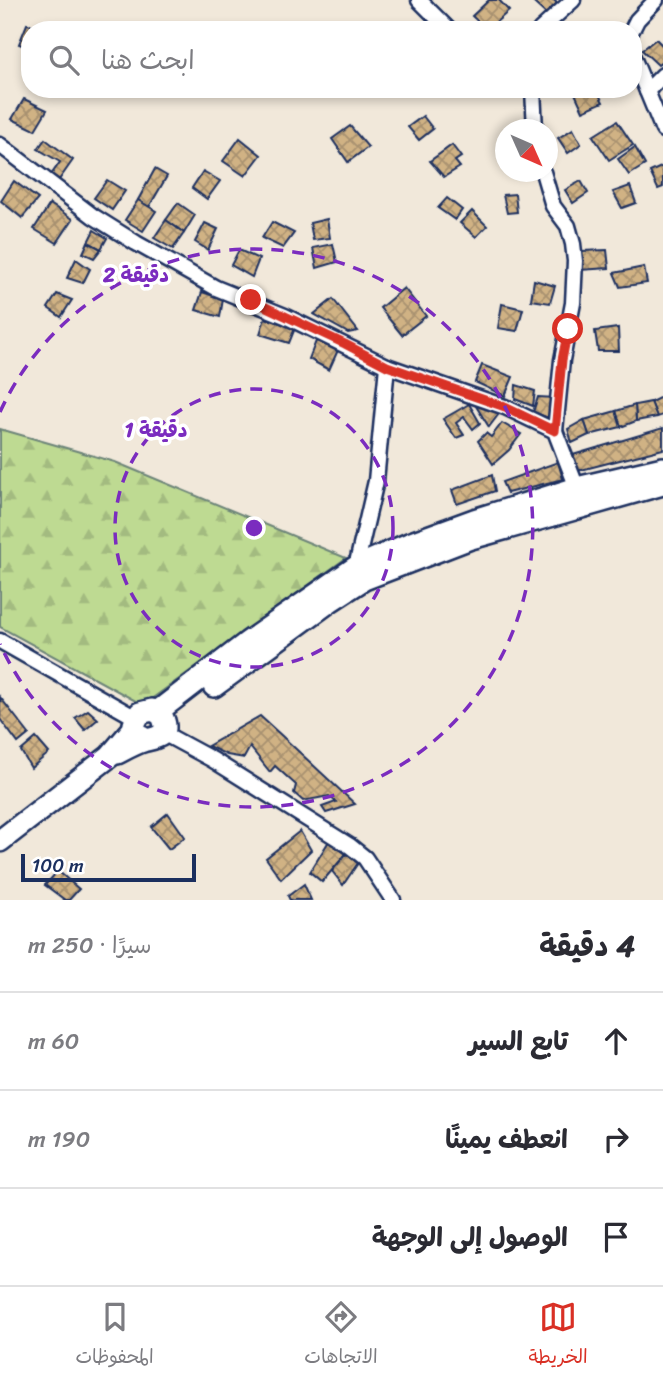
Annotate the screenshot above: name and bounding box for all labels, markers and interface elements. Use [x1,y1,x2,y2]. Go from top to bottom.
search box [21,21,642,98]
text: ابحث هنا [101,37,195,83]
icon: search [45,41,83,79]
north arrow [495,119,558,182]
text: 2 دقيقة [102,256,169,294]
route end [235,284,266,315]
route start [552,313,583,344]
text: 1 دقيقة [125,411,187,449]
centre of rings [242,516,266,540]
text: 100 m [32,849,84,882]
scale bar [21,851,196,883]
text: 4 دقيقة [539,919,635,973]
text: سيرًا · 250 m [28,925,152,966]
text: تابع السير [469,1018,568,1064]
text: 60 m [28,1021,79,1062]
icon: ahead [597,1022,635,1060]
text: انعطف يمينًا [445,1116,568,1162]
text: 190 m [28,1119,90,1160]
icon: right [597,1120,635,1158]
text: الوصول إلى الوجهة [372,1214,568,1260]
icon: arrive [597,1218,635,1256]
tab: المحفوظات [75,1298,154,1373]
tab: الاتجاهات [304,1298,378,1373]
tab: الخريطة [528,1298,588,1373]

